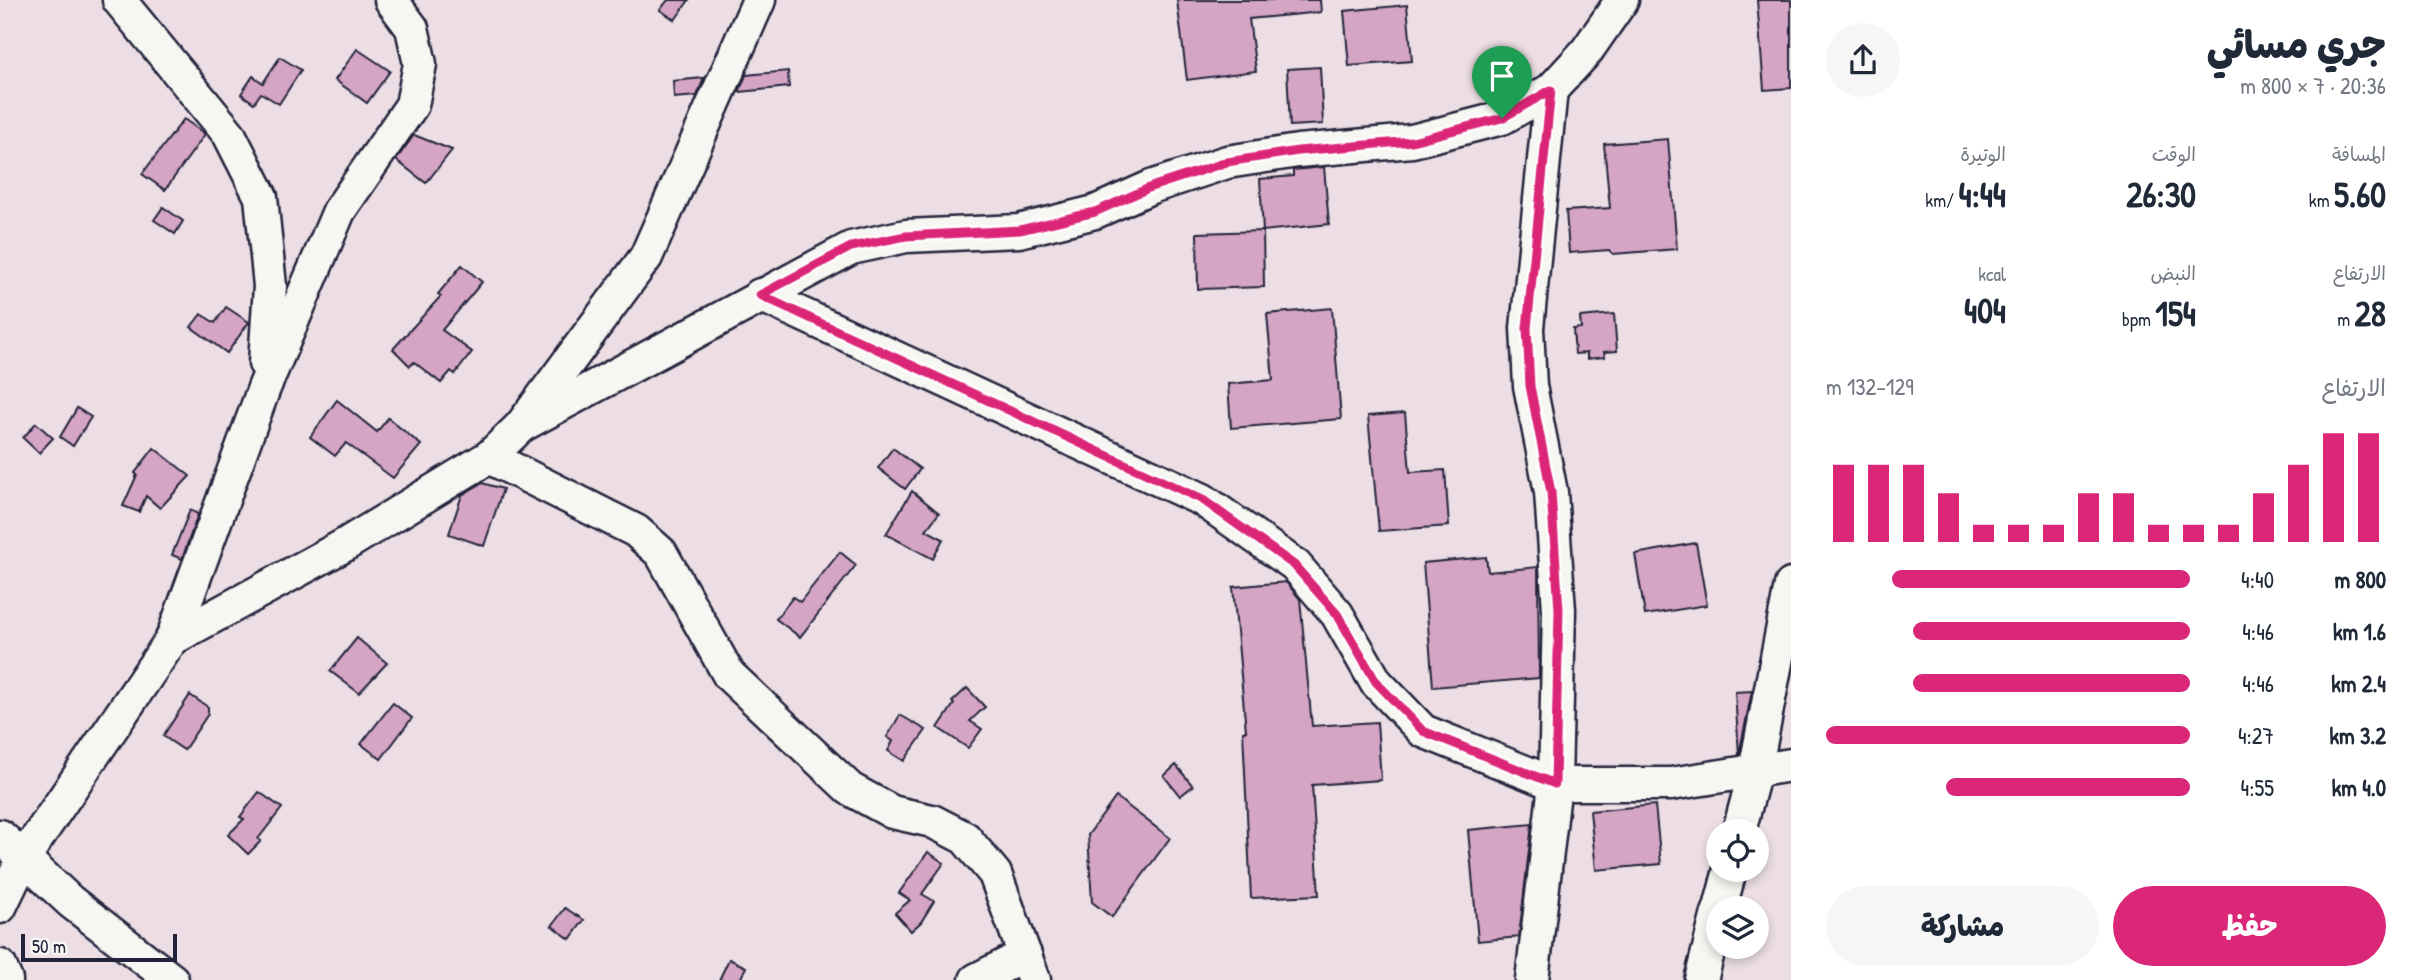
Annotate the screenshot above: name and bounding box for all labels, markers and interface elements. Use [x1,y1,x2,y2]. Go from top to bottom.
text: جري مسائي [2207,18,2386,70]
button: share [1826,23,1900,97]
pin [1472,46,1532,118]
icon: arrive [1483,57,1521,95]
text: 20:36 · 7 × 800 m [2240,70,2386,101]
text: الوتيرة [1960,141,2006,167]
text: الوقت [2152,141,2196,167]
text: المسافة [2332,141,2386,167]
text: 4:44 [1959,171,2006,218]
text: 26:30 [2126,171,2196,218]
text: 5.60 [2334,171,2386,218]
text: /km [1925,187,1959,213]
text: km [2309,187,2334,213]
text: النبض [2151,260,2196,286]
text: الارتفاع [2333,260,2386,286]
text: kcal [1978,261,2006,287]
text: 404 [1964,287,2006,334]
text: 154 [2155,290,2196,337]
text: 28 [2354,290,2386,337]
text: bpm [2122,306,2155,332]
text: m [2337,306,2354,332]
text: 129–132 m [1826,371,1914,402]
text: الارتفاع [2322,372,2386,403]
text: 4:40 [2241,564,2274,595]
text: 800 m [2334,564,2386,595]
text: 4:46 [2242,616,2274,647]
text: 1.6 km [2333,616,2386,647]
text: 4:46 [2242,668,2274,699]
text: 2.4 km [2331,668,2386,699]
text: 4:27 [2238,720,2274,751]
text: 3.2 km [2330,720,2386,751]
text: 4:55 [2241,772,2274,803]
text: 4.0 km [2332,772,2386,803]
map controls [1706,819,1769,959]
button: locate [1706,819,1769,882]
button: مشاركة [1826,886,2099,966]
button: حفظ [2113,886,2386,966]
button: layers [1706,896,1769,959]
scale bar [21,931,177,963]
text: 50 m [32,933,66,959]

